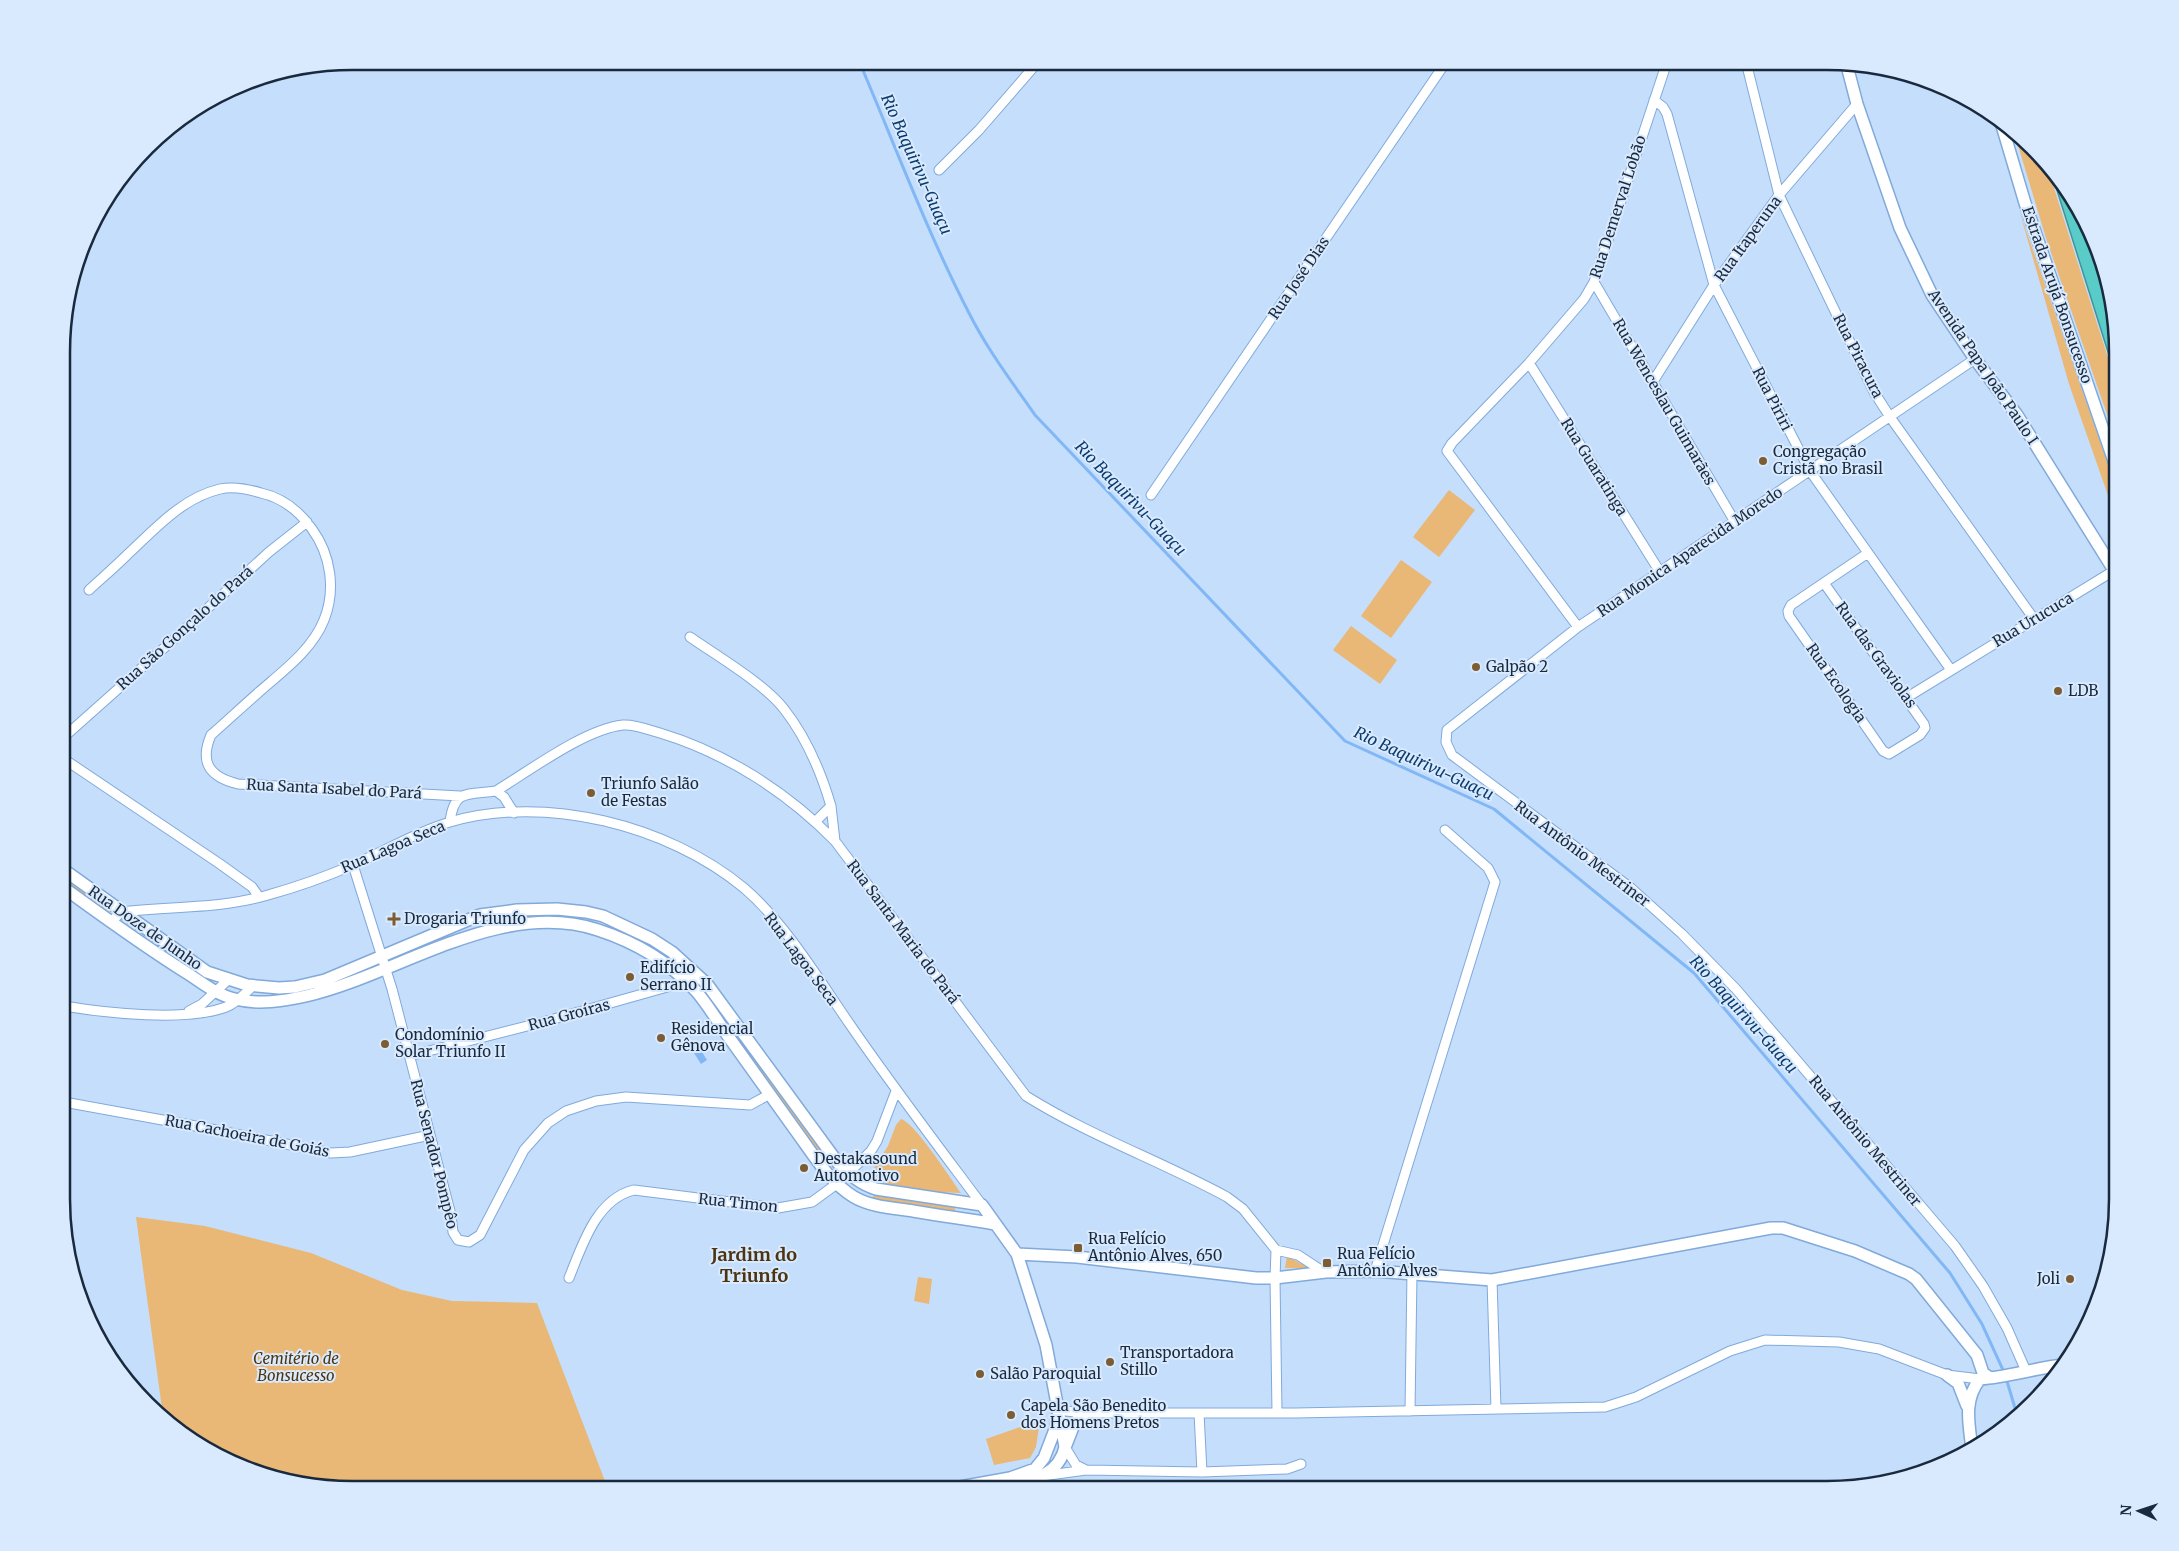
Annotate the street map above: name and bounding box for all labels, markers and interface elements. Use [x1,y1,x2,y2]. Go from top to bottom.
water label: Rio Baquirivu-Guaçu [877,91,957,237]
street label: Rua Demerval Lobão [1585,133,1650,281]
street label: Rua Itaperuna [1710,192,1785,285]
street label: Estrada Arujá Bonsucesso [2018,204,2097,386]
street label: Rua José Dias [1264,233,1333,323]
street label: Avenida Papa João Paulo I [1924,285,2043,448]
street label: Rua Piracura [1829,311,1888,401]
street label: Rua Wenceslau Guimarães [1609,315,1720,488]
street label: Rua Piriri [1748,364,1797,434]
street label: Rua Guaratinga [1557,414,1632,519]
water label: Rio Baquirivu-Guaçu [1071,436,1191,560]
place label: Congregação Cristã no Brasil [1773,442,1883,478]
marker: Congregação Cristã no Brasil [1757,455,1769,467]
street label: Rua Monica Aparecida Moredo [1593,482,1786,621]
street label: Rua São Gonçalo do Pará [113,561,257,694]
street label: Rua Urucuca [1989,588,2076,651]
street label: Rua das Graviolas [1832,598,1921,711]
street label: Rua Ecologia [1802,639,1871,726]
place label: Galpão 2 [1486,657,1548,676]
marker: Galpão 2 [1470,661,1482,673]
place label: LDB [2068,681,2098,700]
marker: LDB [2052,685,2064,697]
water label: Rio Baquirivu-Guaçu [1351,722,1497,804]
street label: Rua Santa Isabel do Pará [246,774,422,803]
place label: Triunfo Salão de Festas [601,774,699,810]
marker: Triunfo Salão de Festas [585,787,597,799]
street label: Rua Antônio Mestriner [1511,796,1654,911]
street label: Rua Lagoa Seca [338,816,448,877]
street label: Rua Santa Maria do Pará [843,856,964,1007]
street label: Rua Doze de Junho [85,881,206,974]
place label: Drogaria Triunfo [404,909,526,928]
street label: Rua Lagoa Seca [760,909,842,1009]
marker: Drogaria Triunfo [388,913,400,925]
water label: Rio Baquirivu-Guaçu [1686,951,1802,1077]
place label: Edifício Serrano II [640,958,712,994]
marker: Edifício Serrano II [624,971,636,983]
street label: Rua Groíras [526,994,612,1035]
place label: Residencial Gênova [671,1019,754,1055]
place label: Condomínio Solar Triunfo II [395,1025,506,1061]
marker: Residencial Gênova [655,1032,667,1044]
marker: Condomínio Solar Triunfo II [379,1038,391,1050]
street label: Rua Antônio Mestriner [1805,1071,1926,1210]
street label: Rua Senador Pompêo [407,1077,462,1231]
street label: Rua Cachoeira de Goiás [163,1110,331,1161]
place label: Destakasound Automotivo [813,1149,917,1185]
marker: Destakasound Automotivo [798,1162,810,1174]
street label: Rua Timon [697,1189,779,1216]
place label: Rua Felício Antônio Alves, 650 [1087,1229,1223,1265]
marker: Rua Felício Antônio Alves, 650 [1072,1242,1084,1254]
district label: Jardim do Triunfo [710,1243,797,1287]
place label: Rua Felício Antônio Alves [1336,1244,1438,1280]
marker: Rua Felício Antônio Alves [1321,1257,1333,1269]
place label: Joli [2036,1269,2060,1288]
marker: Joli [2064,1273,2076,1285]
place label: Transportadora Stillo [1120,1343,1234,1379]
park label: Cemitério de Bonsucesso [253,1349,339,1385]
marker: Transportadora Stillo [1104,1356,1116,1368]
place label: Salão Paroquial [990,1364,1102,1383]
marker: Salão Paroquial [974,1368,986,1380]
place label: Capela São Benedito dos Homens Pretos [1021,1396,1167,1432]
marker: Capela São Benedito dos Homens Pretos [1005,1409,1017,1421]
north arrow [2114,1486,2164,1536]
text: N [2117,1504,2135,1516]

